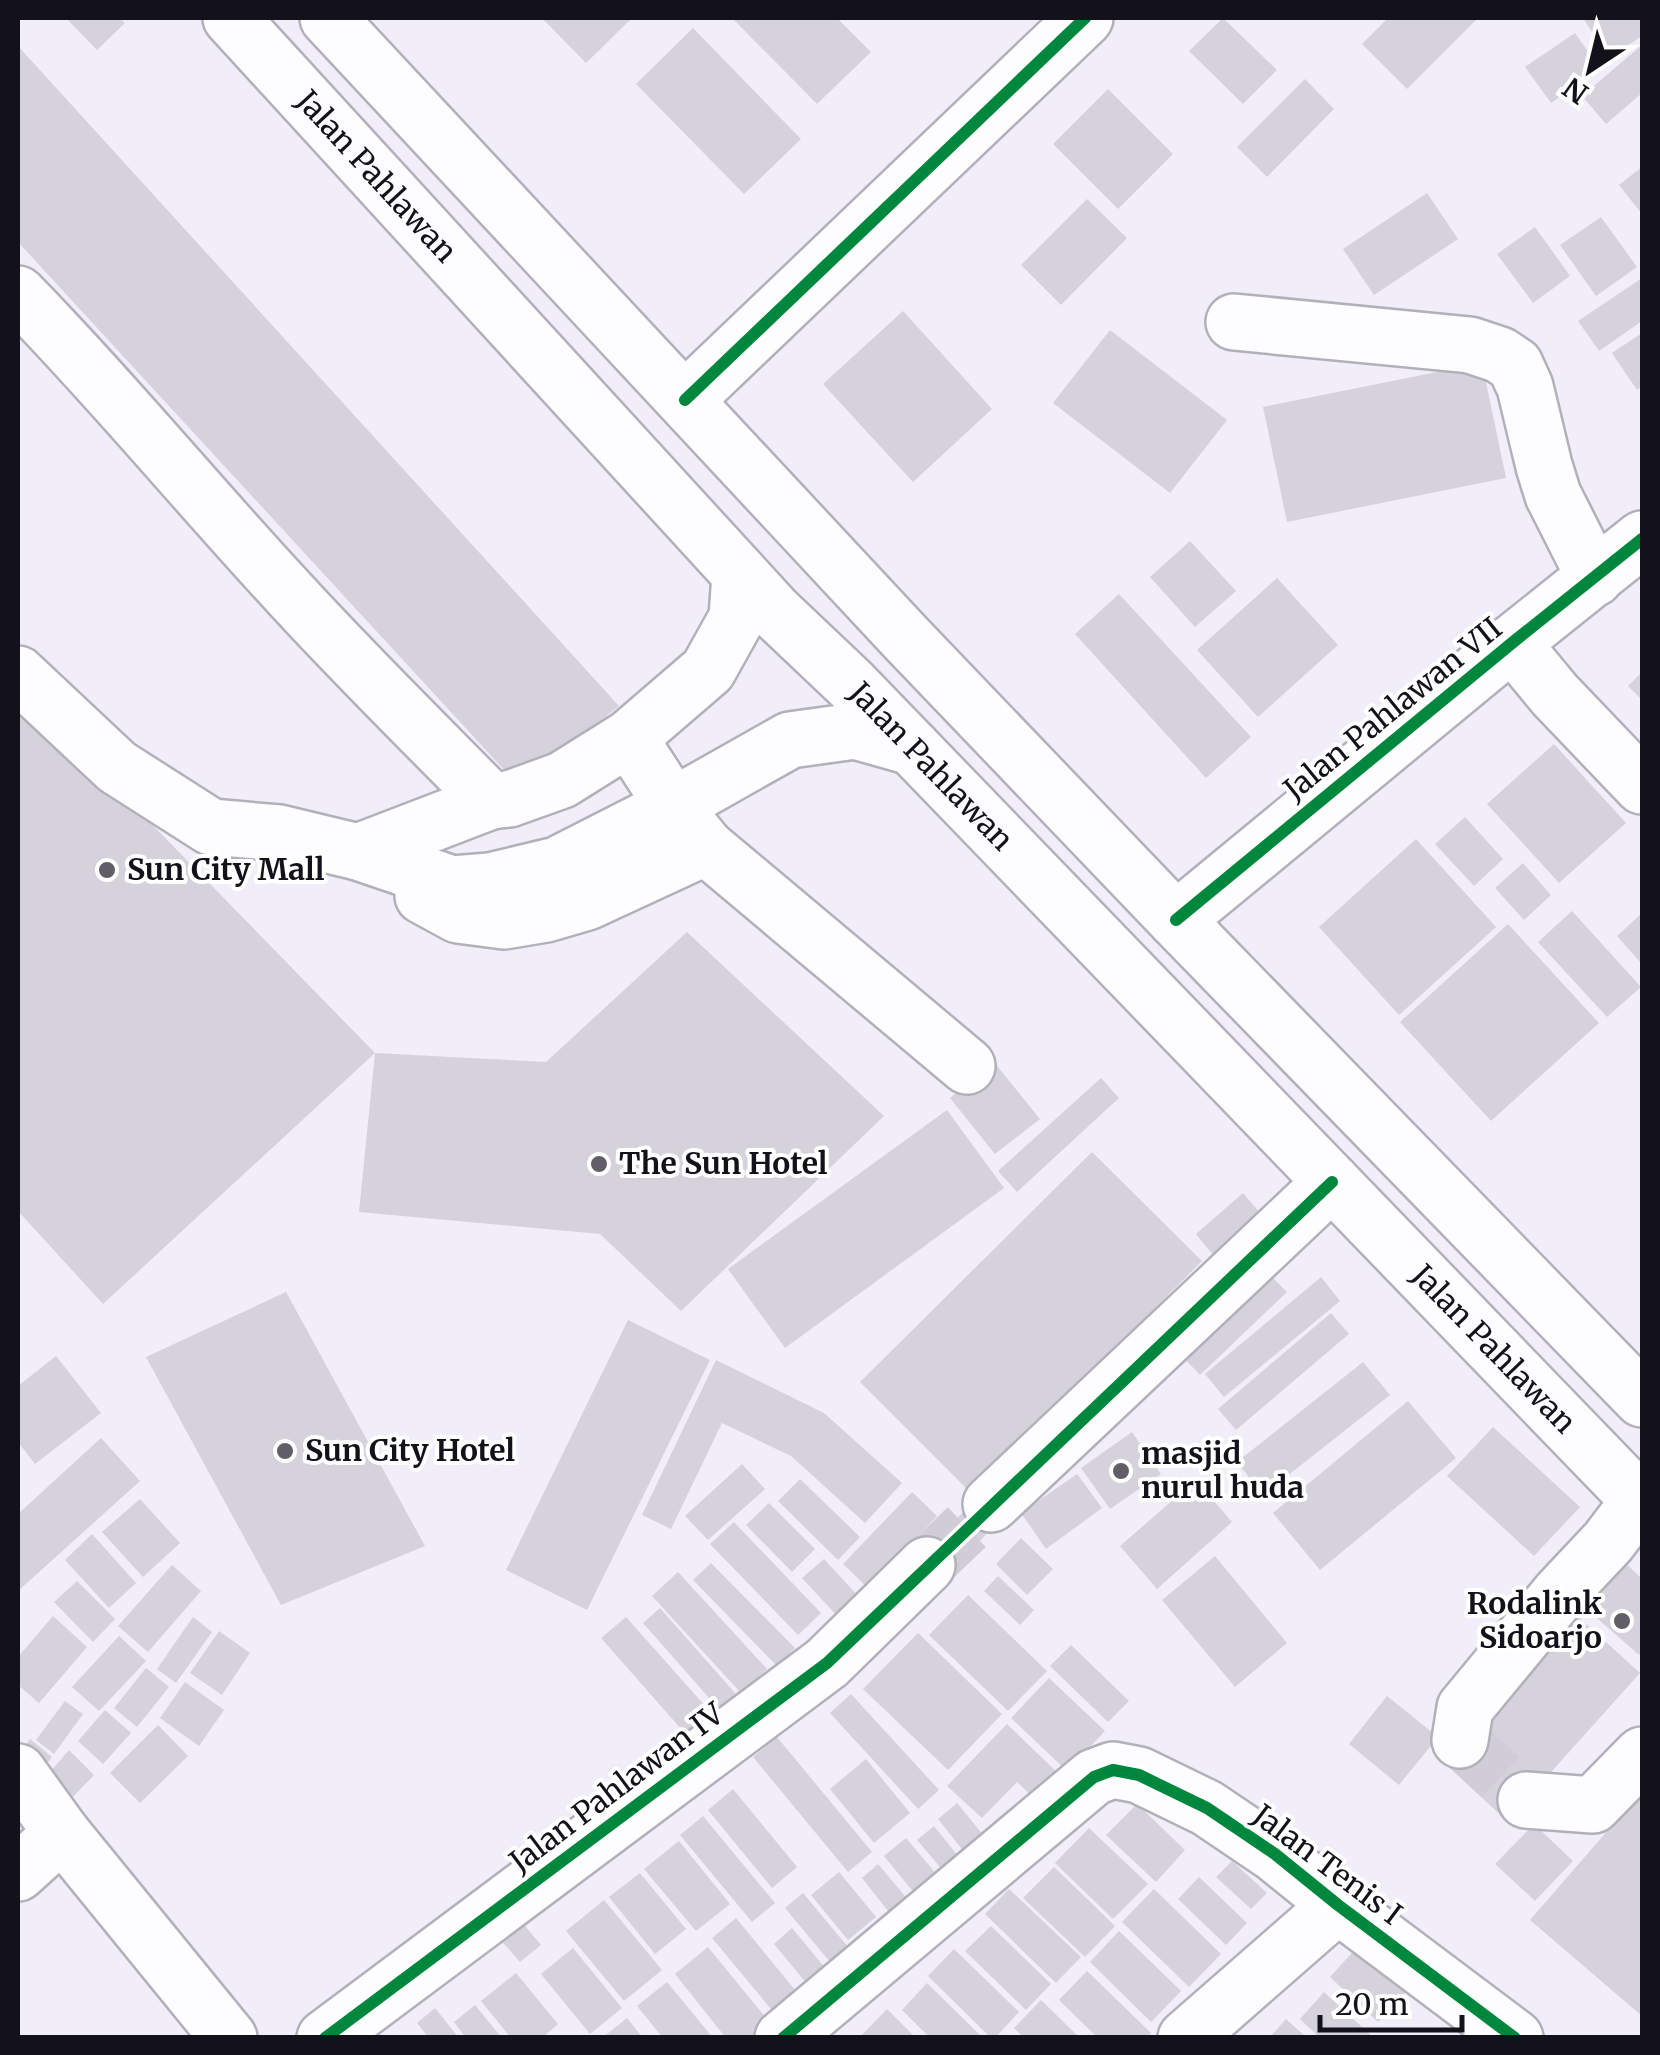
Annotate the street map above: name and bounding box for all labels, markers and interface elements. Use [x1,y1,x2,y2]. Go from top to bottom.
north arrow [1540,20,1640,120]
text: N [1556,69,1595,112]
street label: Jalan Pahlawan [288,81,465,270]
street label: Jalan Pahlawan VII [1275,609,1509,809]
street label: Jalan Pahlawan [841,673,1022,858]
place label: Sun City Mall [127,850,325,888]
marker: Sun City Mall [96,859,118,881]
place label: The Sun Hotel [619,1144,828,1182]
marker: The Sun Hotel [588,1153,610,1175]
street label: Jalan Pahlawan [1403,1255,1584,1441]
place label: Sun City Hotel [305,1431,515,1469]
place label: masjid nurul huda [1141,1434,1304,1506]
marker: Sun City Hotel [274,1440,296,1462]
marker: masjid nurul huda [1110,1460,1132,1482]
place label: Rodalink Sidoarjo [1467,1584,1603,1656]
marker: Rodalink Sidoarjo [1611,1610,1633,1632]
street label: Jalan Pahlawan IV [501,1694,732,1881]
street label: Jalan Tenis I [1245,1795,1410,1933]
scale bar [1320,1970,1462,2032]
text: 20 m [1335,1985,1409,2023]

